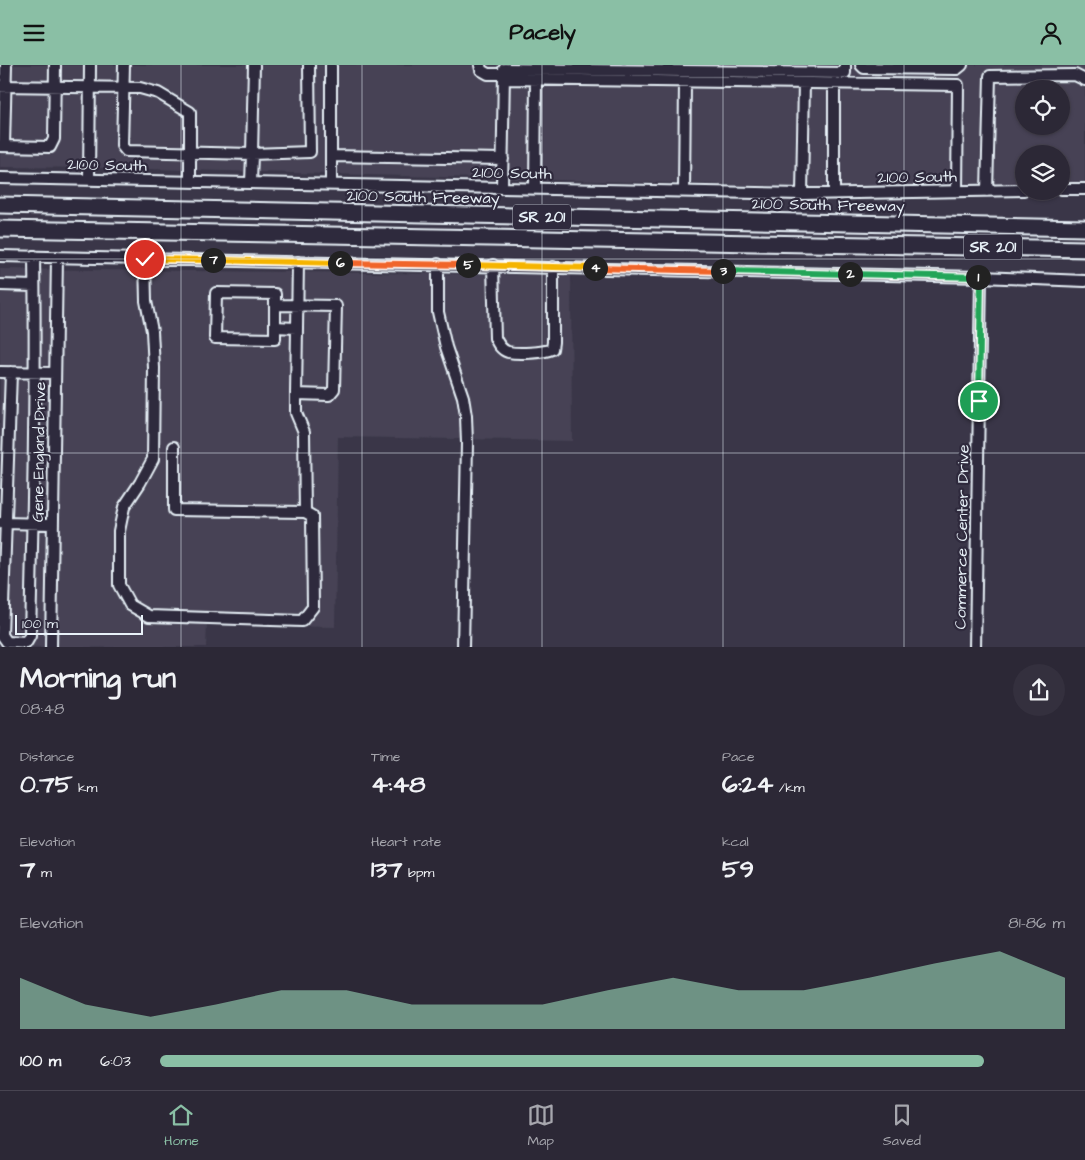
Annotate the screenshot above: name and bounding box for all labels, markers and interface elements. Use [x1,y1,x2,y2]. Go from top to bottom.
text: Pacely [509,17,576,48]
icon: menu [20,19,48,47]
icon: person [1037,19,1065,47]
map controls [1015,80,1070,200]
button: locate [1015,80,1070,135]
button: layers [1015,145,1070,200]
street label: 2100 South [67,153,147,177]
street label: 2100 South [472,161,552,185]
street label: 2100 South [877,165,957,189]
street label: 2100 South Freeway [346,185,500,210]
street label: 2100 South Freeway [751,193,905,218]
road number: SR 201 [513,205,571,229]
road number: SR 201 [964,235,1022,259]
pin [124,238,166,280]
icon: check [131,245,159,273]
pin: 7 [200,247,226,273]
text: 7 [209,250,218,270]
pin: 6 [328,251,352,275]
text: 6 [336,253,345,273]
pin: 5 [456,253,480,277]
text: 5 [464,255,473,275]
pin: 4 [582,255,608,281]
text: 4 [591,258,600,278]
pin: 3 [710,259,736,283]
text: 3 [720,261,727,281]
pin: 2 [838,261,862,287]
text: 2 [846,264,855,284]
pin: 1 [966,265,990,289]
text: 1 [978,267,979,287]
pin [958,380,1000,422]
street label: Gene England Drive [27,381,52,522]
icon: arrive [965,387,993,415]
street label: Commerce Center Drive [949,444,975,630]
scale bar [15,613,142,636]
text: 100 m [22,614,58,634]
text: Morning run [20,659,176,698]
button: share [1013,664,1065,716]
text: 08:48 [20,698,64,720]
text: Distance [20,747,74,767]
text: Time [371,747,400,767]
text: Pace [722,747,754,767]
text: 0.75 [20,767,72,802]
text: 4:48 [371,767,425,802]
text: 6:24 [722,767,773,802]
text: km [72,778,97,798]
text: /km [773,778,805,798]
text: Elevation [20,832,75,852]
text: Heart rate [371,832,441,852]
text: kcal [722,832,749,852]
text: 7 [20,852,35,887]
text: 137 [371,852,402,887]
text: 59 [722,852,754,887]
text: m [35,863,52,883]
text: bpm [402,863,434,883]
text: Elevation [20,912,83,934]
text: 81–86 m [1008,912,1065,934]
text: 100 m [20,1050,61,1072]
text: 6:03 [100,1050,131,1072]
tab: Home [164,1101,199,1151]
tab: Map [527,1101,555,1151]
tab: Saved [883,1101,921,1151]

